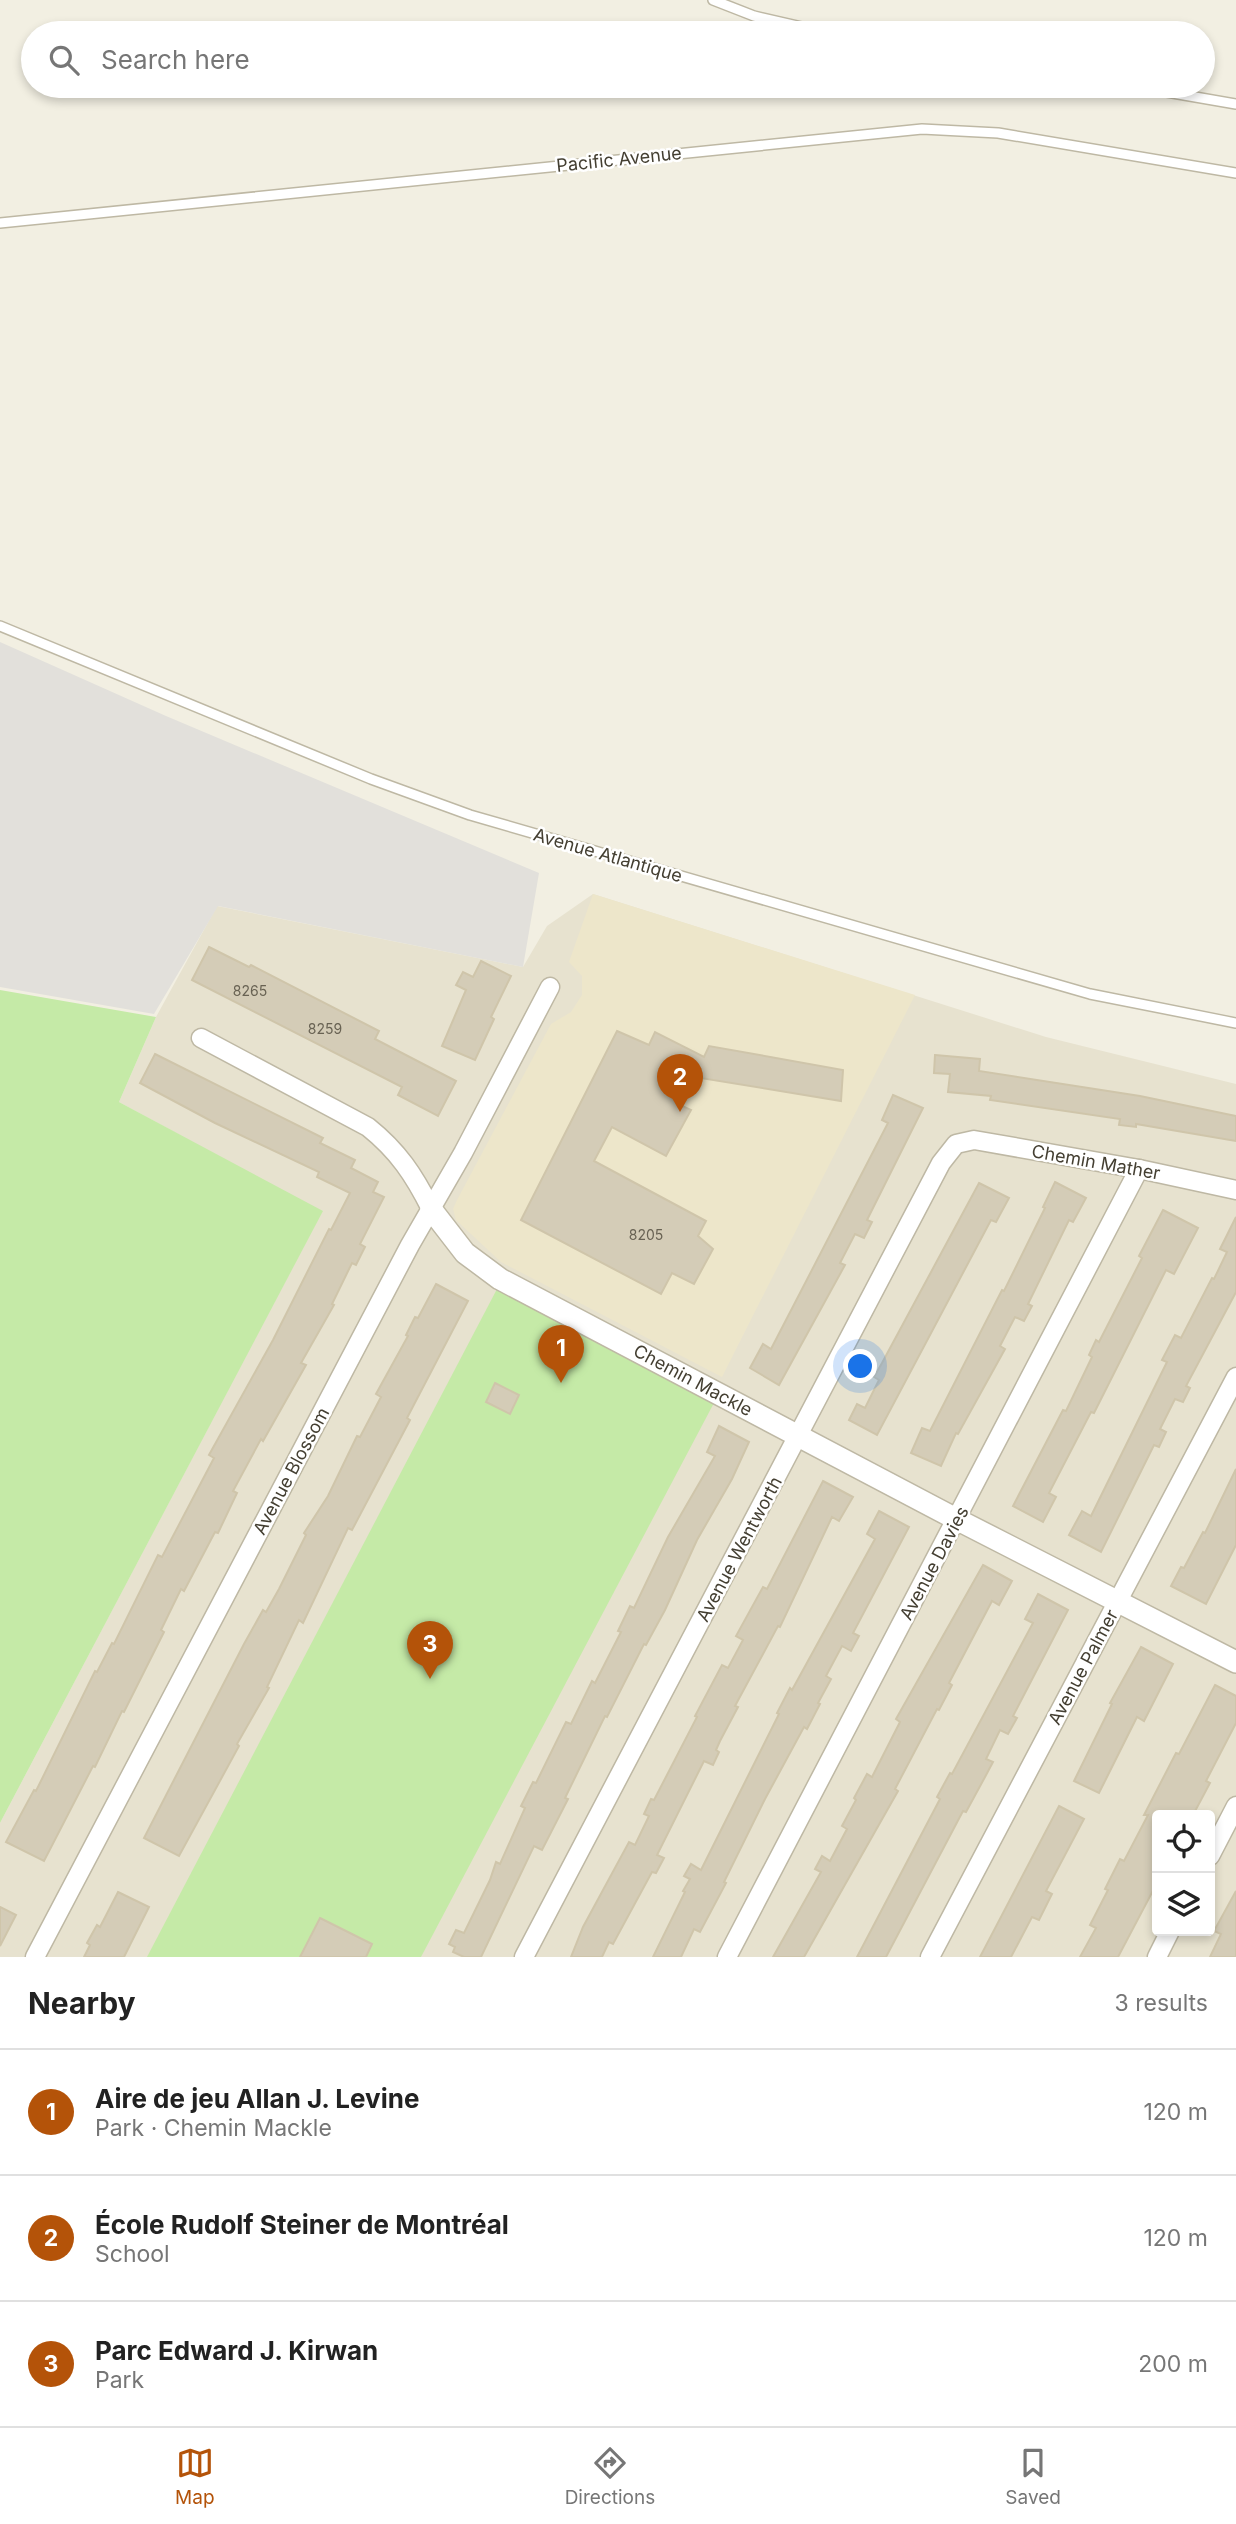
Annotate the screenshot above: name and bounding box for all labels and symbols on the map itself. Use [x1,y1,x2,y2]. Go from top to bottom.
street label: Pacific Avenue [555,142,683,176]
street label: Avenue Atlantique [531,824,685,886]
house number: 8265 [233,982,267,999]
house number: 8259 [308,1020,342,1037]
pin: 2 [657,1054,703,1112]
street label: Chemin Mather [1030,1140,1162,1184]
house number: 8205 [629,1226,663,1243]
pin: 1 [538,1325,584,1383]
street label: Chemin Mackle [630,1340,756,1420]
your location [843,1349,877,1383]
street label: Avenue Blossom [249,1404,333,1538]
street label: Avenue Wentworth [692,1473,786,1625]
street label: Avenue Davies [895,1503,973,1623]
street label: Avenue Palmer [1044,1606,1122,1728]
pin: 3 [407,1621,453,1679]

